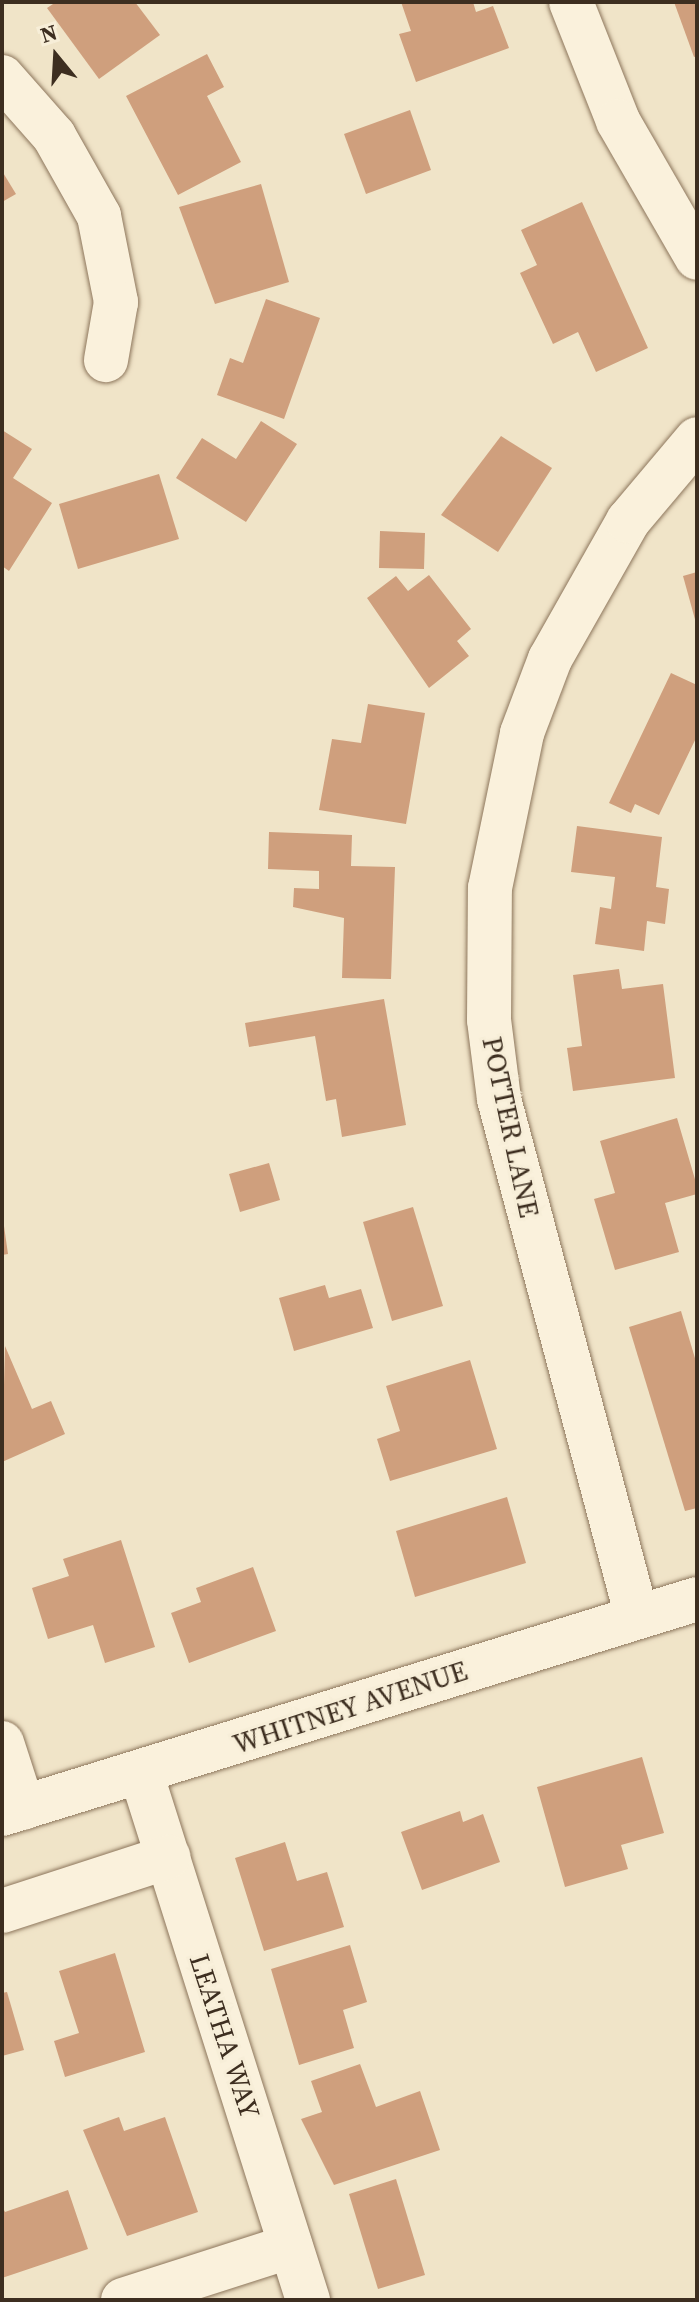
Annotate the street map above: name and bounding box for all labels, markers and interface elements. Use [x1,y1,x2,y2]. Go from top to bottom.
north arrow [16,16,96,96]
text: N [36,16,61,50]
street label: POTTER LANE [475,1034,547,1220]
street label: WHITNEY AVENUE [228,1653,472,1761]
street label: LEATHA WAY [182,1949,268,2123]

